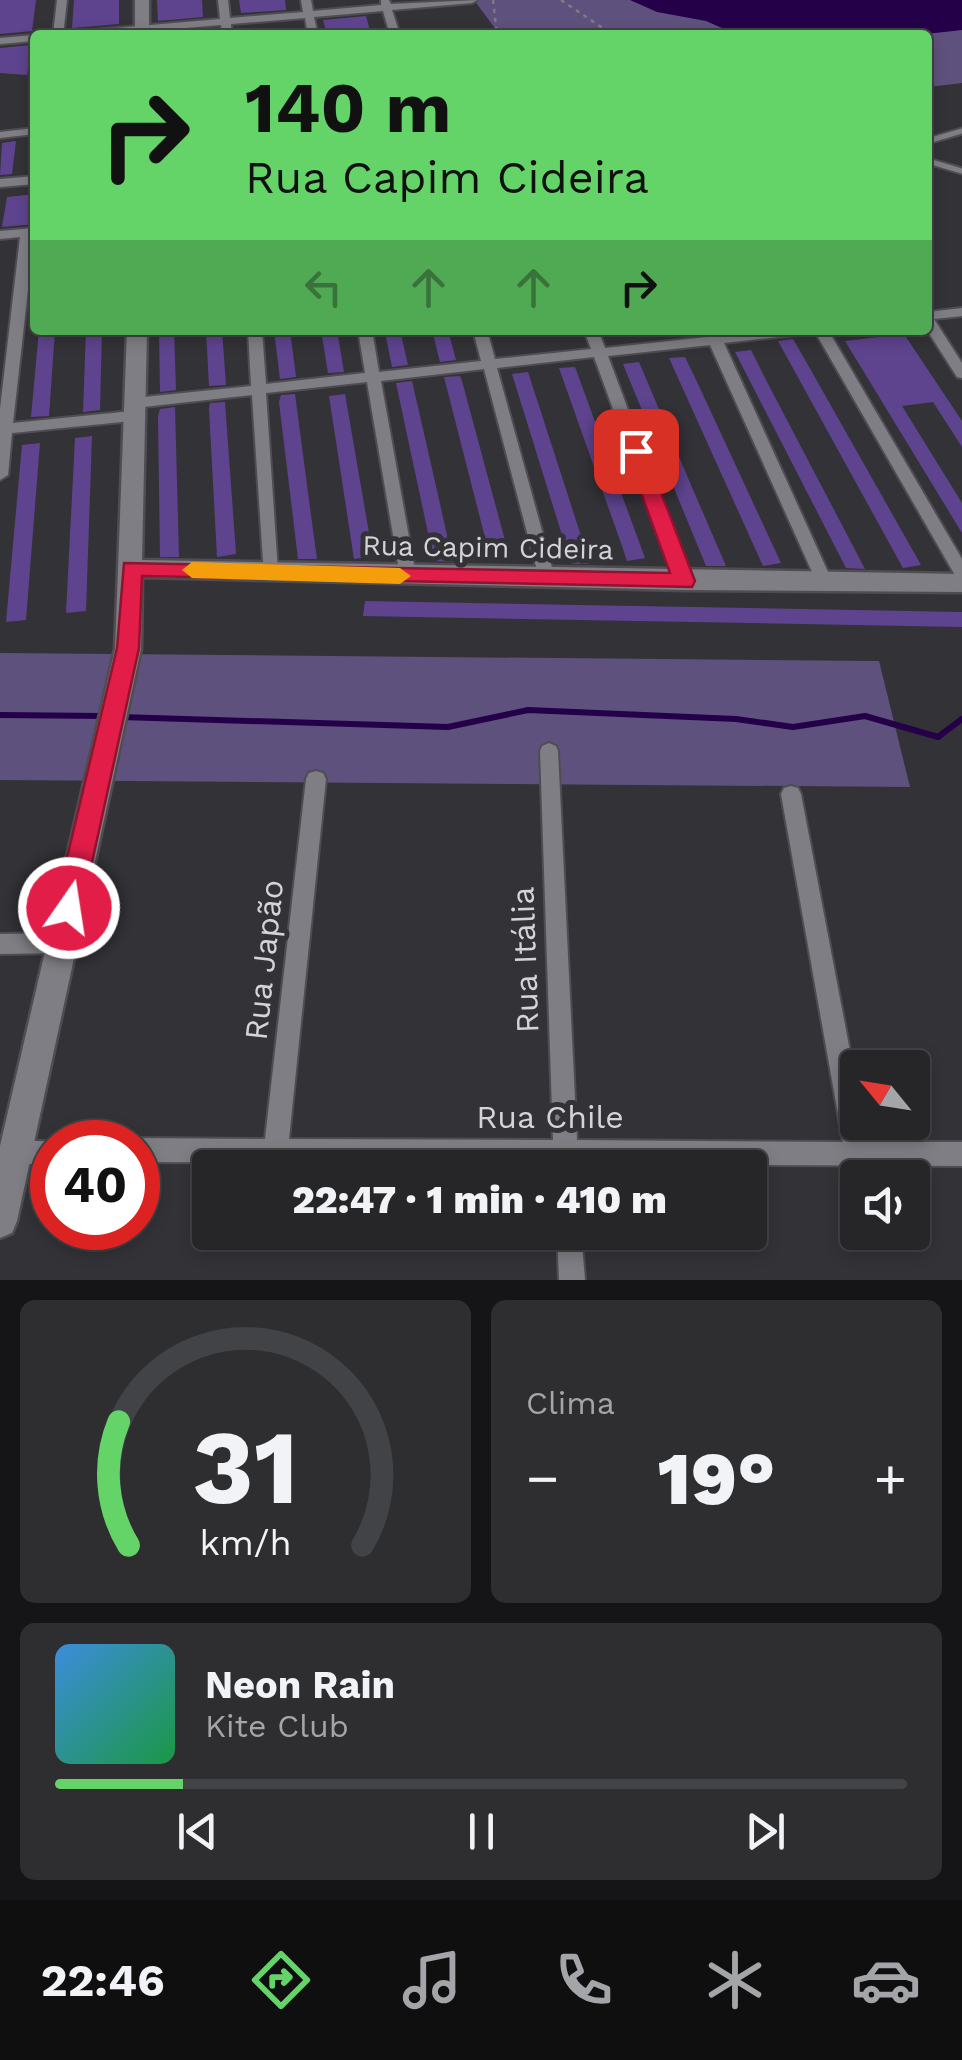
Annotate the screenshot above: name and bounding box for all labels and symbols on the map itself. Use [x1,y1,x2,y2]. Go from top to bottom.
pin [594,409,679,494]
street label: Rua Capim Cideira [362,529,614,566]
position arrow [17,856,121,960]
street label: Rua Japão [237,878,291,1042]
street label: Rua Itália [503,886,547,1034]
north arrow [840,1050,930,1140]
street label: Rua Chile [476,1098,624,1136]
speed limit sign: 40 [30,1120,160,1250]

